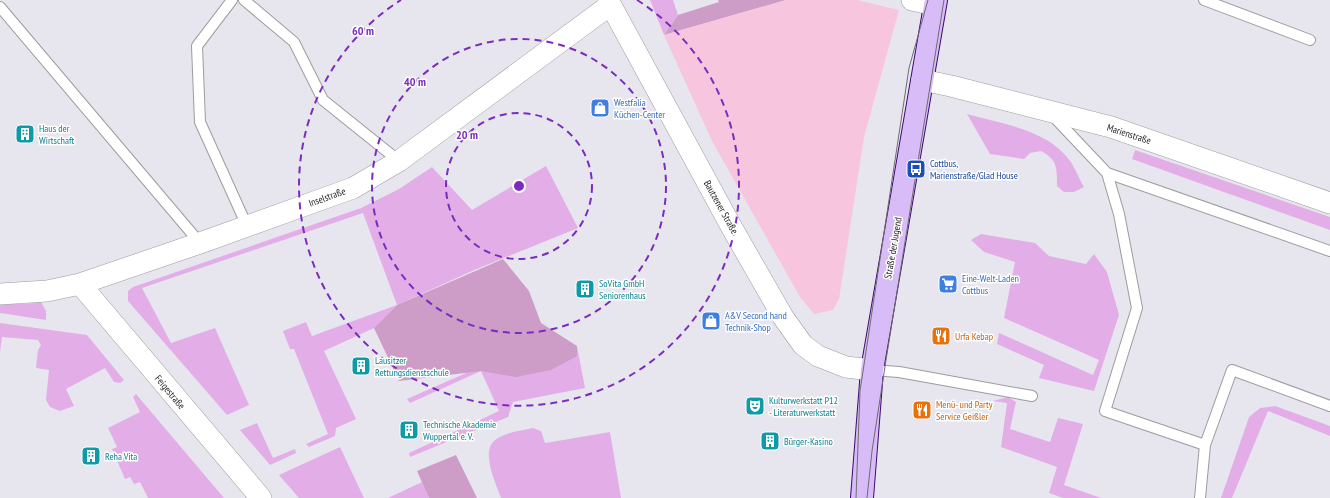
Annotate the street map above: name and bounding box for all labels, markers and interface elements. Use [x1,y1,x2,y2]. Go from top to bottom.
text: 60 m [352,23,374,38]
text: 40 m [404,74,426,89]
place label: Westfalia Küchen-Center [614,96,665,121]
shop icon: Westfalia Küchen-Center [589,97,611,119]
street label: Marienstraße [1105,121,1153,147]
place label: Haus der Wirtschaft [39,122,74,147]
building icon: Haus der Wirtschaft [14,123,36,145]
text: 20 m [456,127,478,142]
place label: Cottbus, Marienstraße/Glad House [930,157,1018,182]
bus stop icon: Cottbus, Marienstraße/Glad House [905,158,927,180]
street label: Bautzener Straße [701,178,741,236]
centre of rings [512,179,526,193]
street label: Inselstraße [307,184,347,210]
street label: Straße der Jugend [881,216,905,280]
place label: Eine-Welt-Laden Cottbus [962,272,1019,297]
supermarket icon: Eine-Welt-Laden Cottbus [937,273,959,295]
place label: SoVita GmbH Seniorenhaus [599,277,646,302]
building icon: SoVita GmbH Seniorenhaus [574,278,596,300]
place label: A&V Second hand Technik-Shop [725,309,787,334]
shop icon: A&V Second hand Technik-Shop [700,310,722,332]
restaurant icon: Urfa Kebap [930,325,952,347]
place label: Urfa Kebap [955,330,993,343]
place label: Lausitzer Rettungsdienstschule [375,354,449,379]
building icon: Lausitzer Rettungsdienstschule [350,355,372,377]
street label: Feigestraße [152,372,188,412]
place label: Kulturwerkstatt P12 - Literaturwerkstatt [769,394,838,419]
theatre icon: Kulturwerkstatt P12 - Literaturwerkstatt [744,395,766,417]
place label: Menü- und Party Service Geißler [936,398,993,423]
restaurant icon: Menü- und Party Service Geißler [911,399,933,421]
place label: Technische Akademie Wuppertal e. V. [423,418,496,443]
building icon: Technische Akademie Wuppertal e. V. [398,419,420,441]
building icon: Bürger-Kasino [759,430,781,452]
place label: Bürger-Kasino [784,435,833,448]
building icon: Reha Vita [80,445,102,467]
place label: Reha Vita [105,450,137,463]

